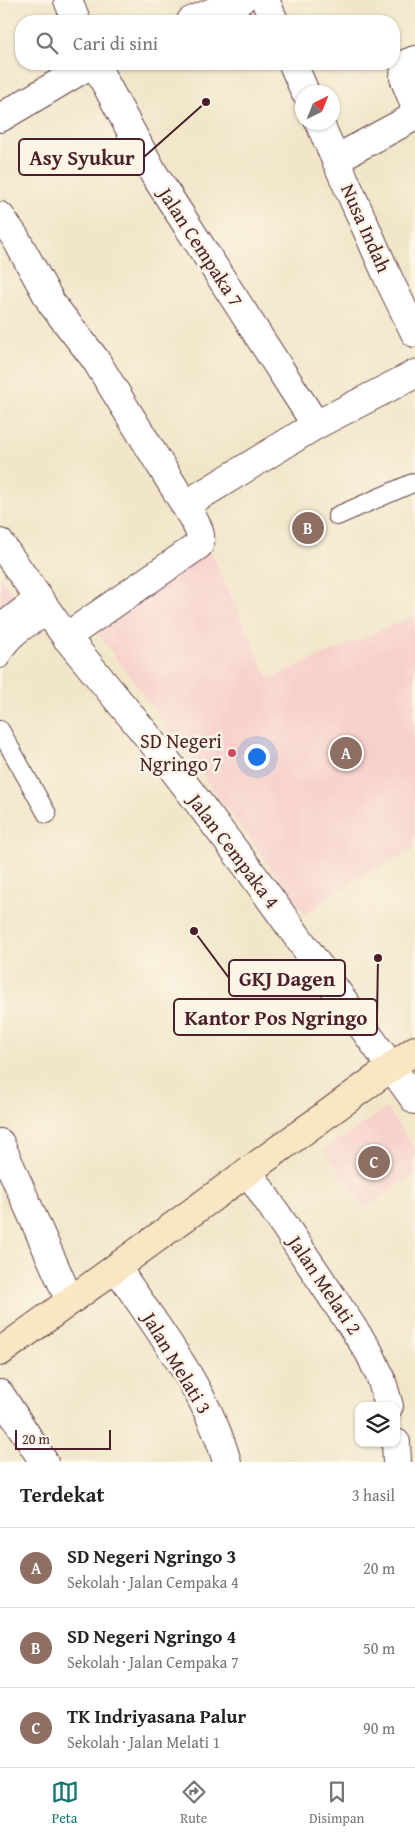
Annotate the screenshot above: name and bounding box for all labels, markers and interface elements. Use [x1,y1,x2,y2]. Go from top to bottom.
search box [15,15,400,70]
icon: search [33,29,61,57]
text: Cari di sini [73,29,158,57]
north arrow [295,85,340,130]
callout: Asy Syukur [19,139,144,175]
text: Asy Syukur [29,142,135,173]
street label: Jalan Cempaka 7 [150,179,251,312]
street label: Nusa Indah [334,179,399,277]
pin: B [292,509,324,547]
place label: SD Negeri Ngringo 7 [140,726,222,778]
pin: A [330,734,362,772]
your location [244,744,270,770]
marker: SD Negeri Ngringo 7 [226,747,238,759]
street label: Jalan Cempaka 4 [180,785,287,914]
callout: GKJ Dagen [229,960,345,996]
text: GKJ Dagen [239,963,336,994]
callout: Kantor Pos Ngringo [174,999,377,1035]
text: Kantor Pos Ngringo [185,1002,367,1033]
pin: C [358,1143,390,1181]
street label: Jalan Melati 2 [280,1227,369,1340]
street label: Jalan Melati 3 [134,1304,219,1419]
map controls [355,1402,400,1447]
button: layers [355,1402,400,1447]
scale bar [15,1427,111,1450]
text: 20 m [22,1429,50,1449]
text: Terdekat [20,1479,104,1510]
text: 3 hasil [352,1483,395,1507]
text: SD Negeri Ngringo 3 [67,1542,236,1570]
text: A [31,1556,41,1580]
text: 20 m [363,1556,395,1580]
text: Sekolah · Jalan Cempaka 4 [67,1570,239,1594]
text: SD Negeri Ngringo 4 [67,1622,236,1650]
text: B [31,1636,41,1660]
text: 50 m [363,1636,395,1660]
text: Sekolah · Jalan Cempaka 7 [67,1650,239,1674]
text: TK Indriyasana Palur [67,1702,246,1730]
text: C [31,1716,41,1740]
text: 90 m [363,1716,395,1740]
text: Sekolah · Jalan Melati 1 [67,1730,220,1754]
tab: Peta [51,1778,79,1828]
tab: Rute [180,1778,208,1828]
tab: Disimpan [309,1778,364,1828]

